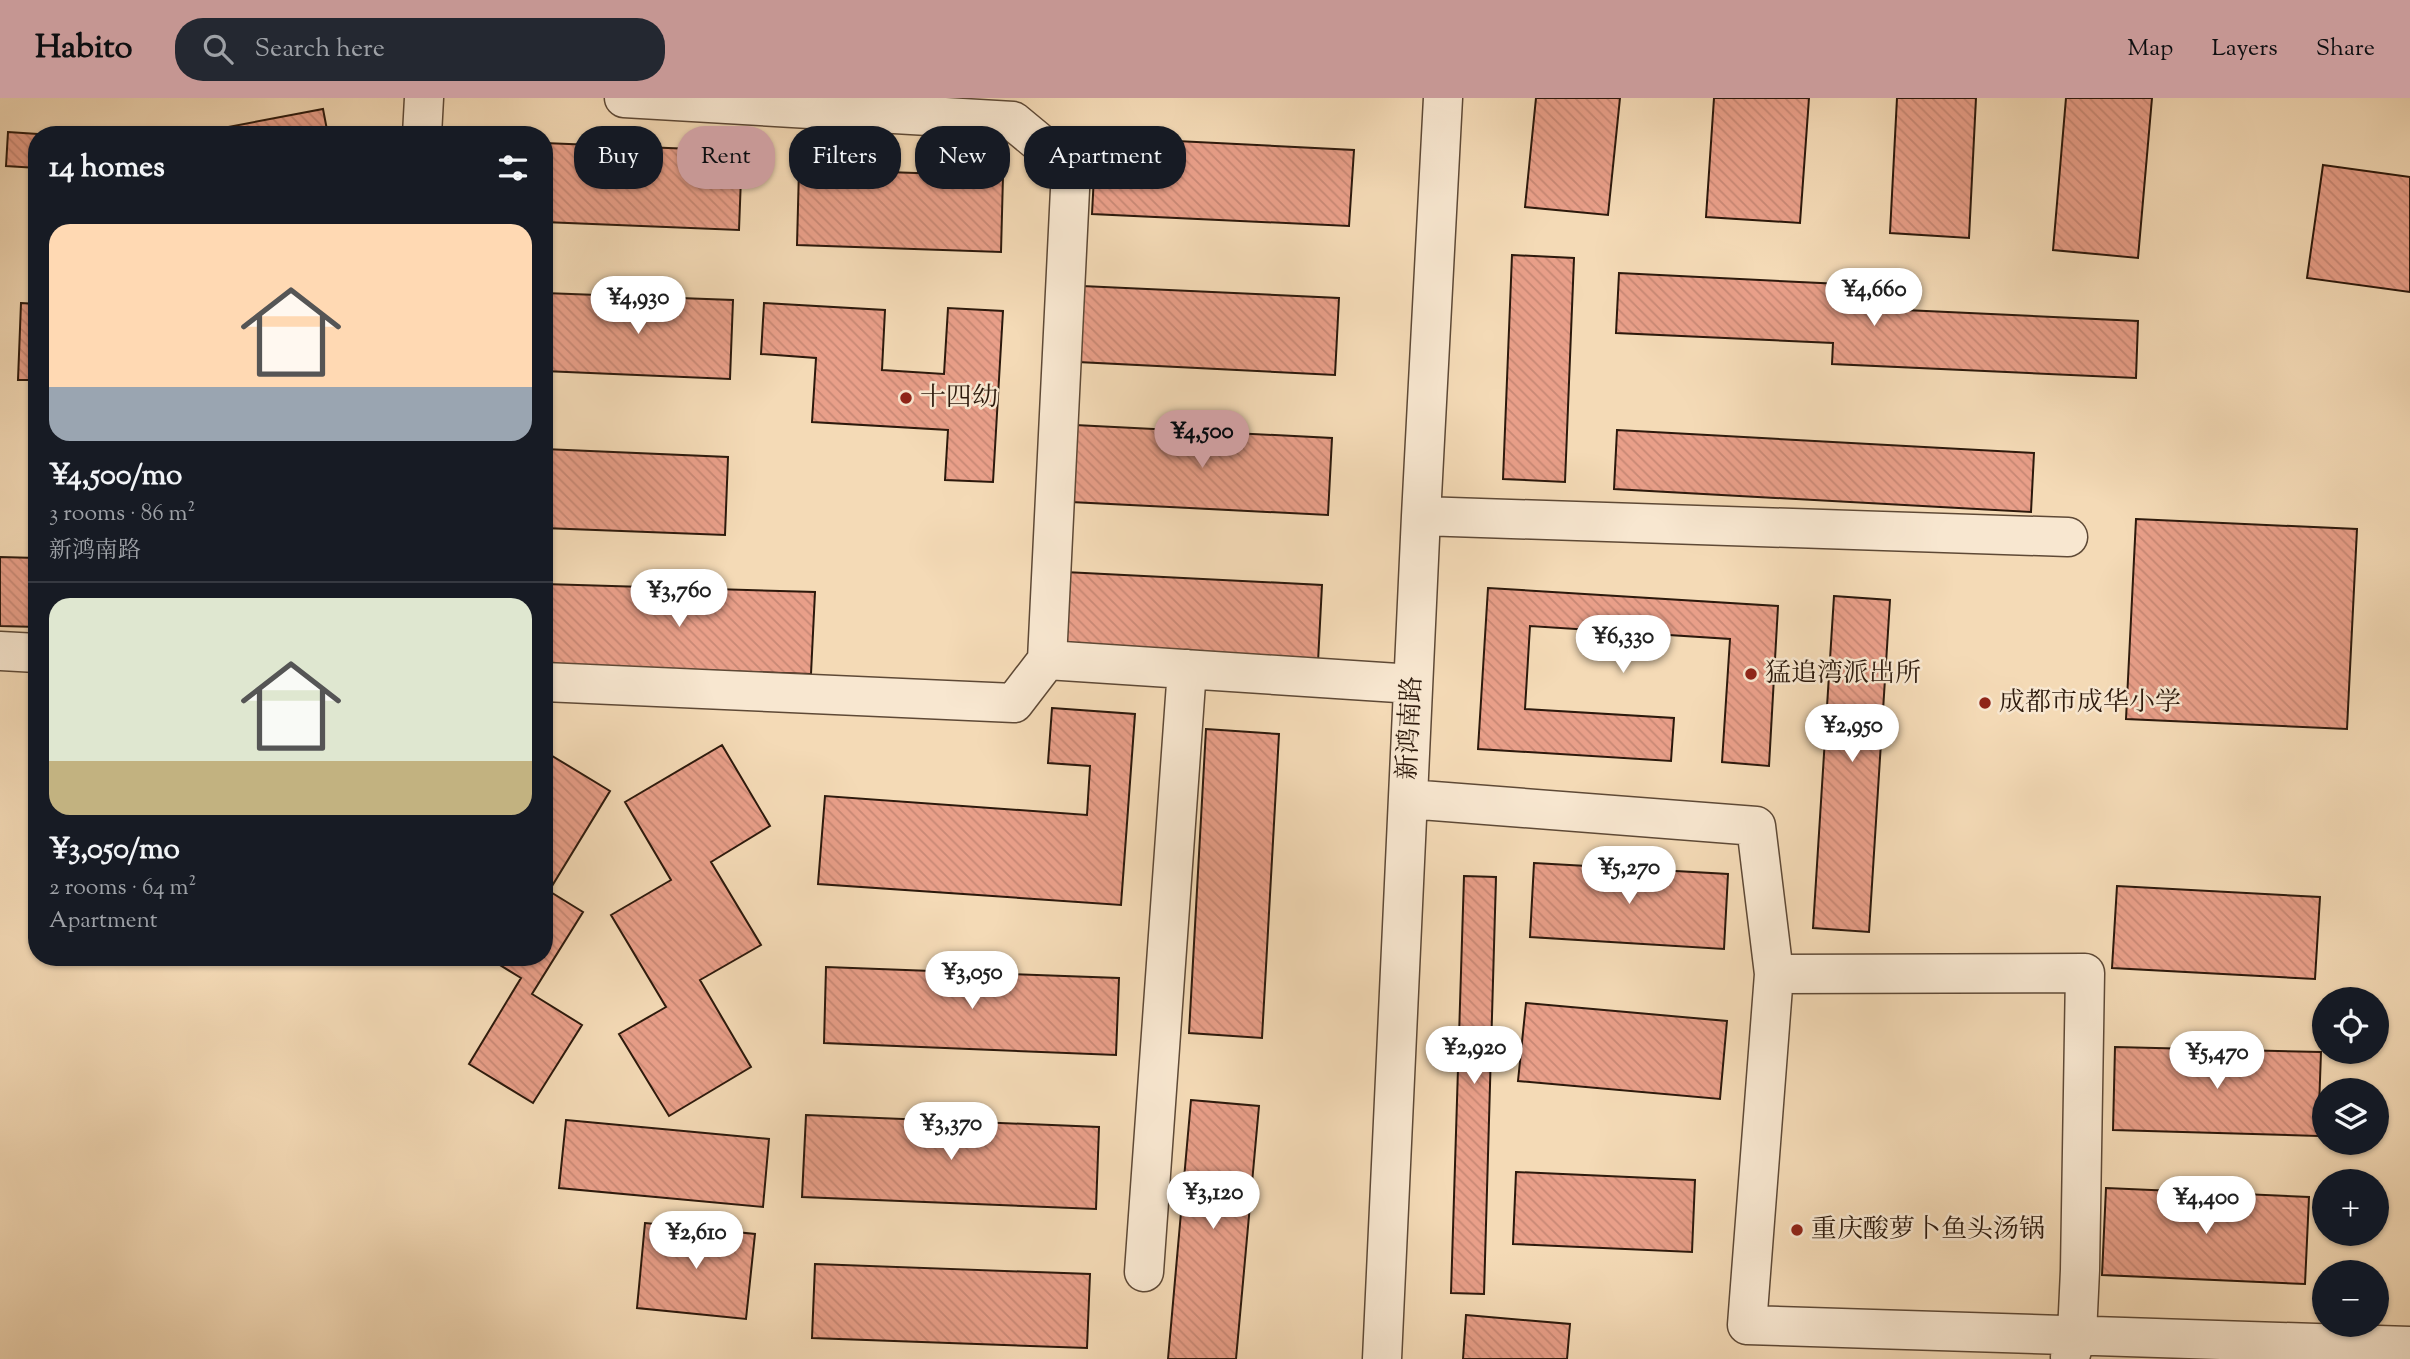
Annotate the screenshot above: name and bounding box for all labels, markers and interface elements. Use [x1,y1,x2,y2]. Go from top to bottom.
search box [175,18,665,81]
text: Habito [35,25,133,73]
icon: search [199,30,237,68]
text: Search here [255,31,385,68]
text: Map [2127,32,2173,66]
text: Layers [2211,32,2278,66]
text: Share [2316,32,2375,66]
chip: Buy [574,126,663,189]
chip: Rent [677,126,775,189]
chip: Filters [789,126,901,189]
chip: New [915,126,1010,189]
chip: Apartment [1024,126,1186,189]
text: 14 homes [49,147,165,190]
icon: filters [494,149,532,187]
pin: ¥4,660 [1817,268,1931,328]
icon: home [228,269,354,395]
text: ¥4,660 [1841,274,1907,307]
pin: ¥4,930 [581,276,695,336]
text: ¥4,930 [607,282,669,315]
place label: 十四幼 [920,380,998,417]
marker: 十四幼 [898,390,914,406]
pin: ¥4,500 [1145,410,1259,470]
text: ¥4,500 [1170,416,1234,449]
text: ¥4,500/mo [49,455,182,498]
text: 3 rooms · 86 m² [49,498,195,531]
text: 新鸿南路 [49,535,141,568]
pin: ¥3,760 [622,570,736,629]
text: ¥3,760 [647,575,711,608]
pin: ¥6,330 [1566,616,1680,675]
text: ¥6,330 [1592,621,1654,654]
icon: home [228,643,354,769]
place label: 猛追湾派出所 [1765,656,1921,693]
marker: 猛追湾派出所 [1743,666,1759,682]
street label: 新鸿南路 [1390,675,1432,781]
place label: 成都市成华小学 [1999,685,2181,722]
marker: 成都市成华小学 [1977,695,1993,711]
pin: ¥2,950 [1795,704,1909,764]
text: ¥2,950 [1821,710,1883,743]
text: ¥3,050/mo [49,829,180,872]
pin: ¥5,270 [1572,846,1686,906]
text: ¥5,270 [1598,852,1660,885]
text: 2 rooms · 64 m² [49,872,196,905]
text: Apartment [49,905,158,938]
pin: ¥3,050 [915,951,1029,1011]
text: ¥3,050 [941,957,1003,990]
map controls [2312,987,2389,1337]
button: locate [2312,987,2389,1064]
pin: ¥2,920 [1417,1026,1531,1086]
text: ¥2,920 [1442,1032,1506,1065]
pin: ¥5,470 [2160,1032,2274,1091]
text: ¥5,470 [2185,1037,2249,1070]
button: layers [2312,1078,2389,1155]
pin: ¥3,370 [894,1102,1008,1162]
text: ¥3,370 [920,1108,982,1141]
button: + [2312,1169,2389,1246]
pin: ¥3,120 [1156,1172,1270,1231]
pin: ¥4,400 [2149,1176,2263,1236]
text: ¥3,120 [1183,1177,1243,1210]
text: ¥4,400 [2173,1182,2239,1215]
pin: ¥2,610 [639,1212,753,1271]
place label: 重庆酸萝卜鱼头汤锅 [1811,1212,2045,1249]
text: ¥2,610 [665,1217,727,1250]
marker: 重庆酸萝卜鱼头汤锅 [1789,1222,1805,1238]
button: − [2312,1260,2389,1337]

